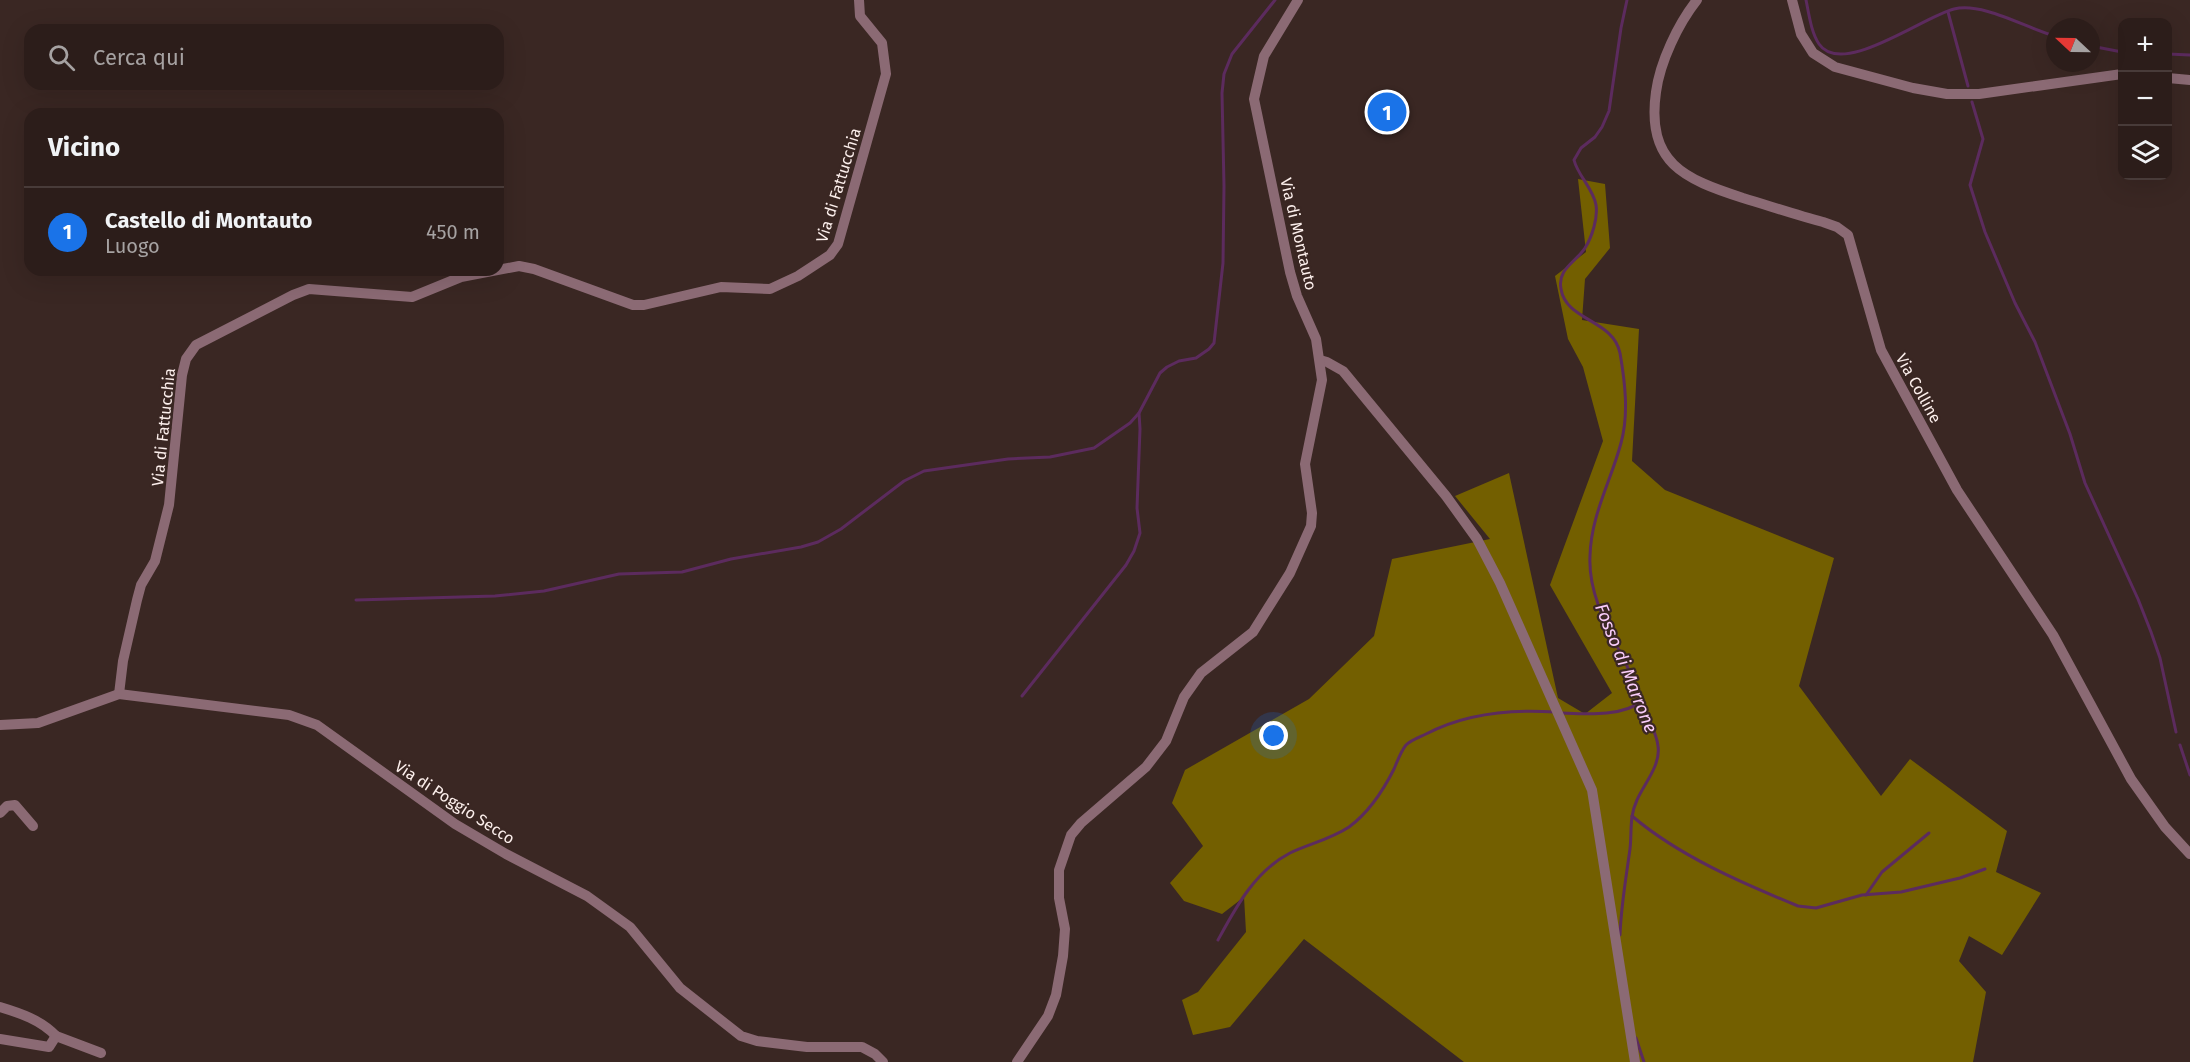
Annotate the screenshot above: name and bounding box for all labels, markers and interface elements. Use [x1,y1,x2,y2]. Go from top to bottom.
north arrow [2046,18,2100,72]
map controls [2118,18,2172,180]
button: + [2118,18,2172,72]
search box [24,24,504,90]
icon: search [45,41,78,74]
text: Cerca qui [93,44,185,71]
button: − [2118,72,2172,126]
pin: 1 [1368,90,1406,134]
street label: Via di Fattucchia [812,126,865,245]
button: layers [2118,126,2172,180]
text: Vicino [48,132,120,163]
street label: Via di Montauto [1276,176,1321,292]
text: Castello di Montauto [105,207,312,234]
text: 1 [63,220,72,244]
text: 450 m [426,220,480,244]
text: Luogo [105,234,160,258]
street label: Via Colline [1892,350,1945,426]
street label: Via di Fattucchia [148,367,179,487]
water label: Fosso di Marrone [1590,600,1662,736]
your location [1259,721,1288,750]
street label: Via di Poggio Secco [391,757,518,848]

